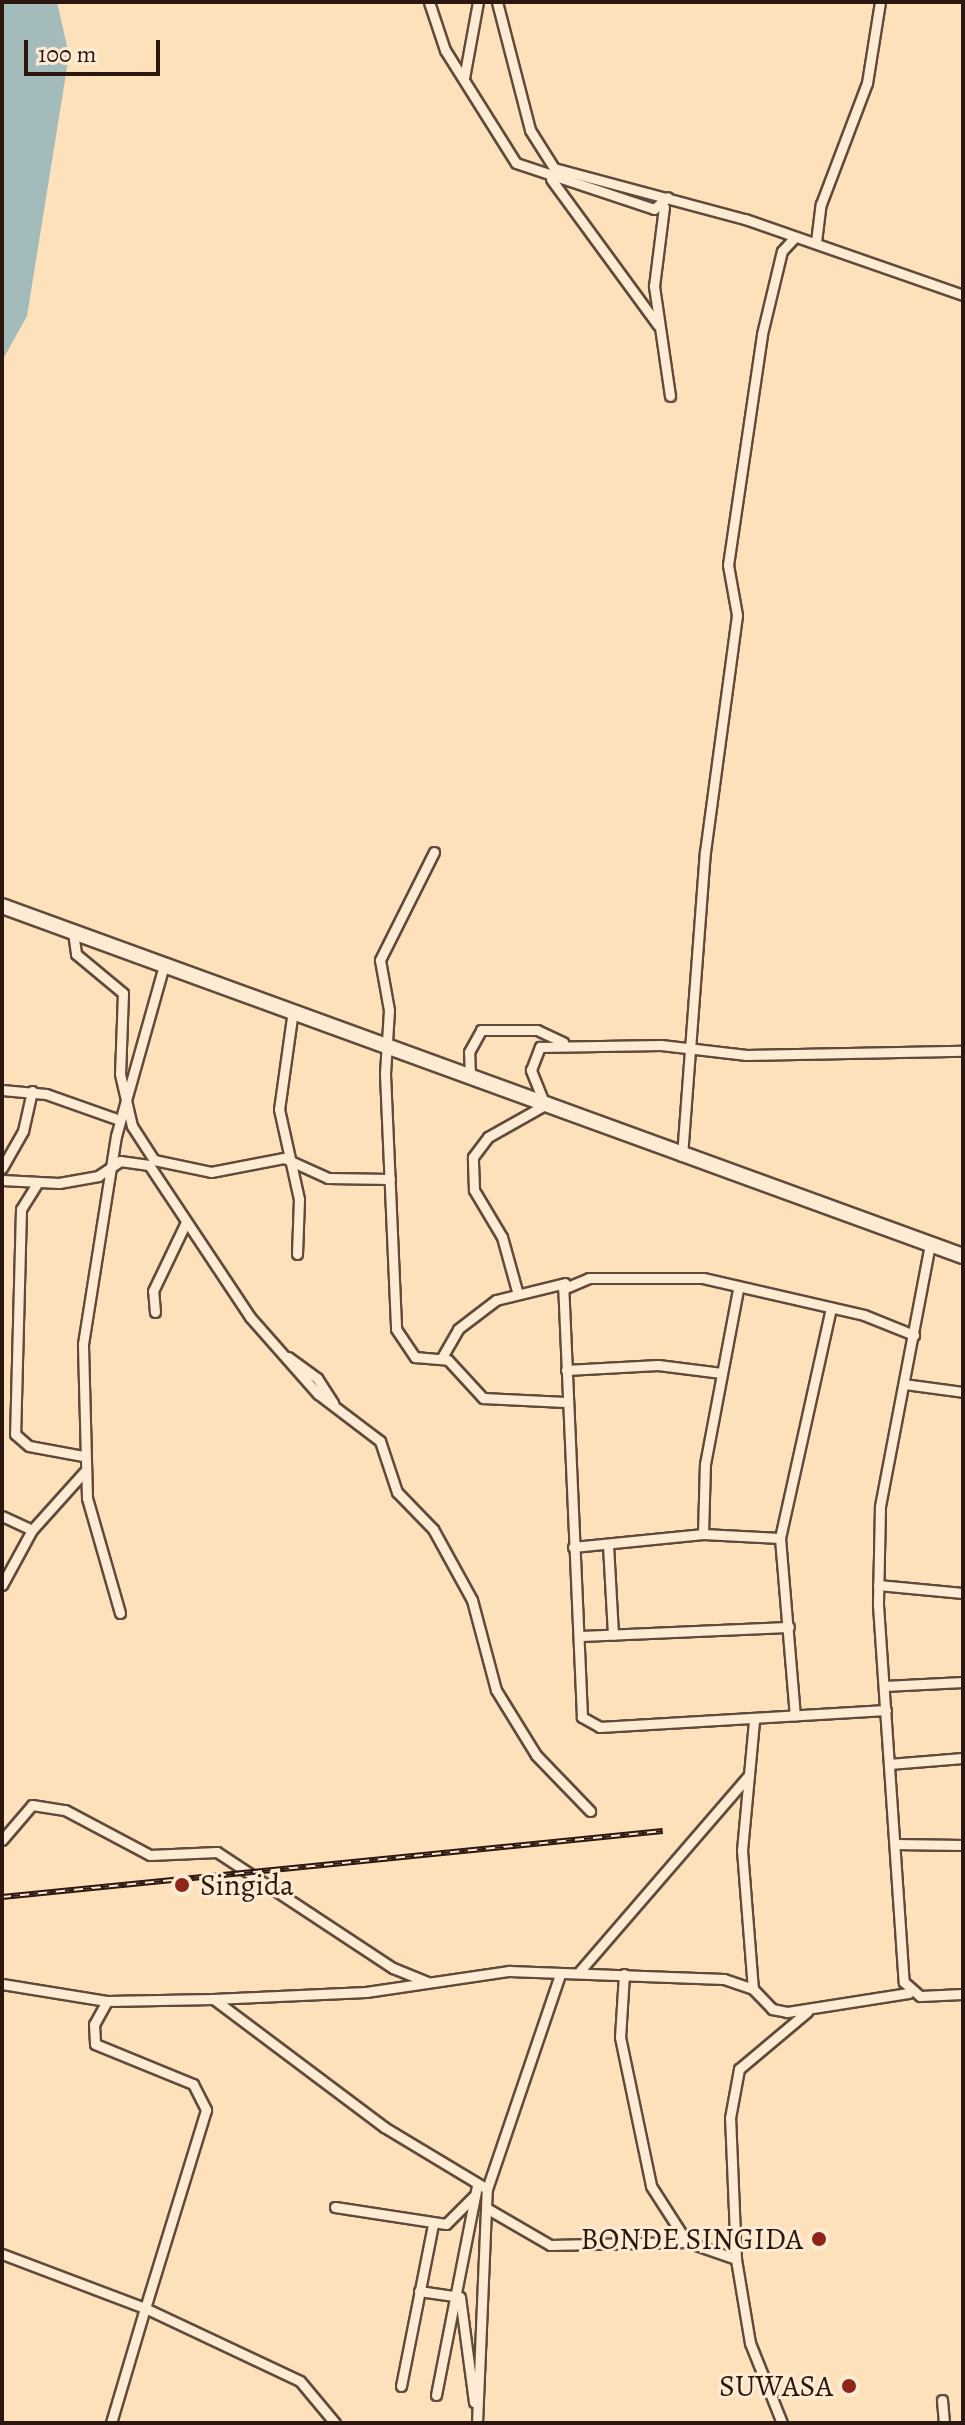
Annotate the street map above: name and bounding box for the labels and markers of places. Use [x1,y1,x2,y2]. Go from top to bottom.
place label: Singida [200,1867,294,1903]
marker: Singida [171,1874,193,1896]
place label: BONDE SINGIDA [581,2221,803,2257]
marker: BONDE SINGIDA [810,2230,828,2248]
place label: SUWASA [719,2368,833,2404]
marker: SUWASA [840,2377,858,2395]

